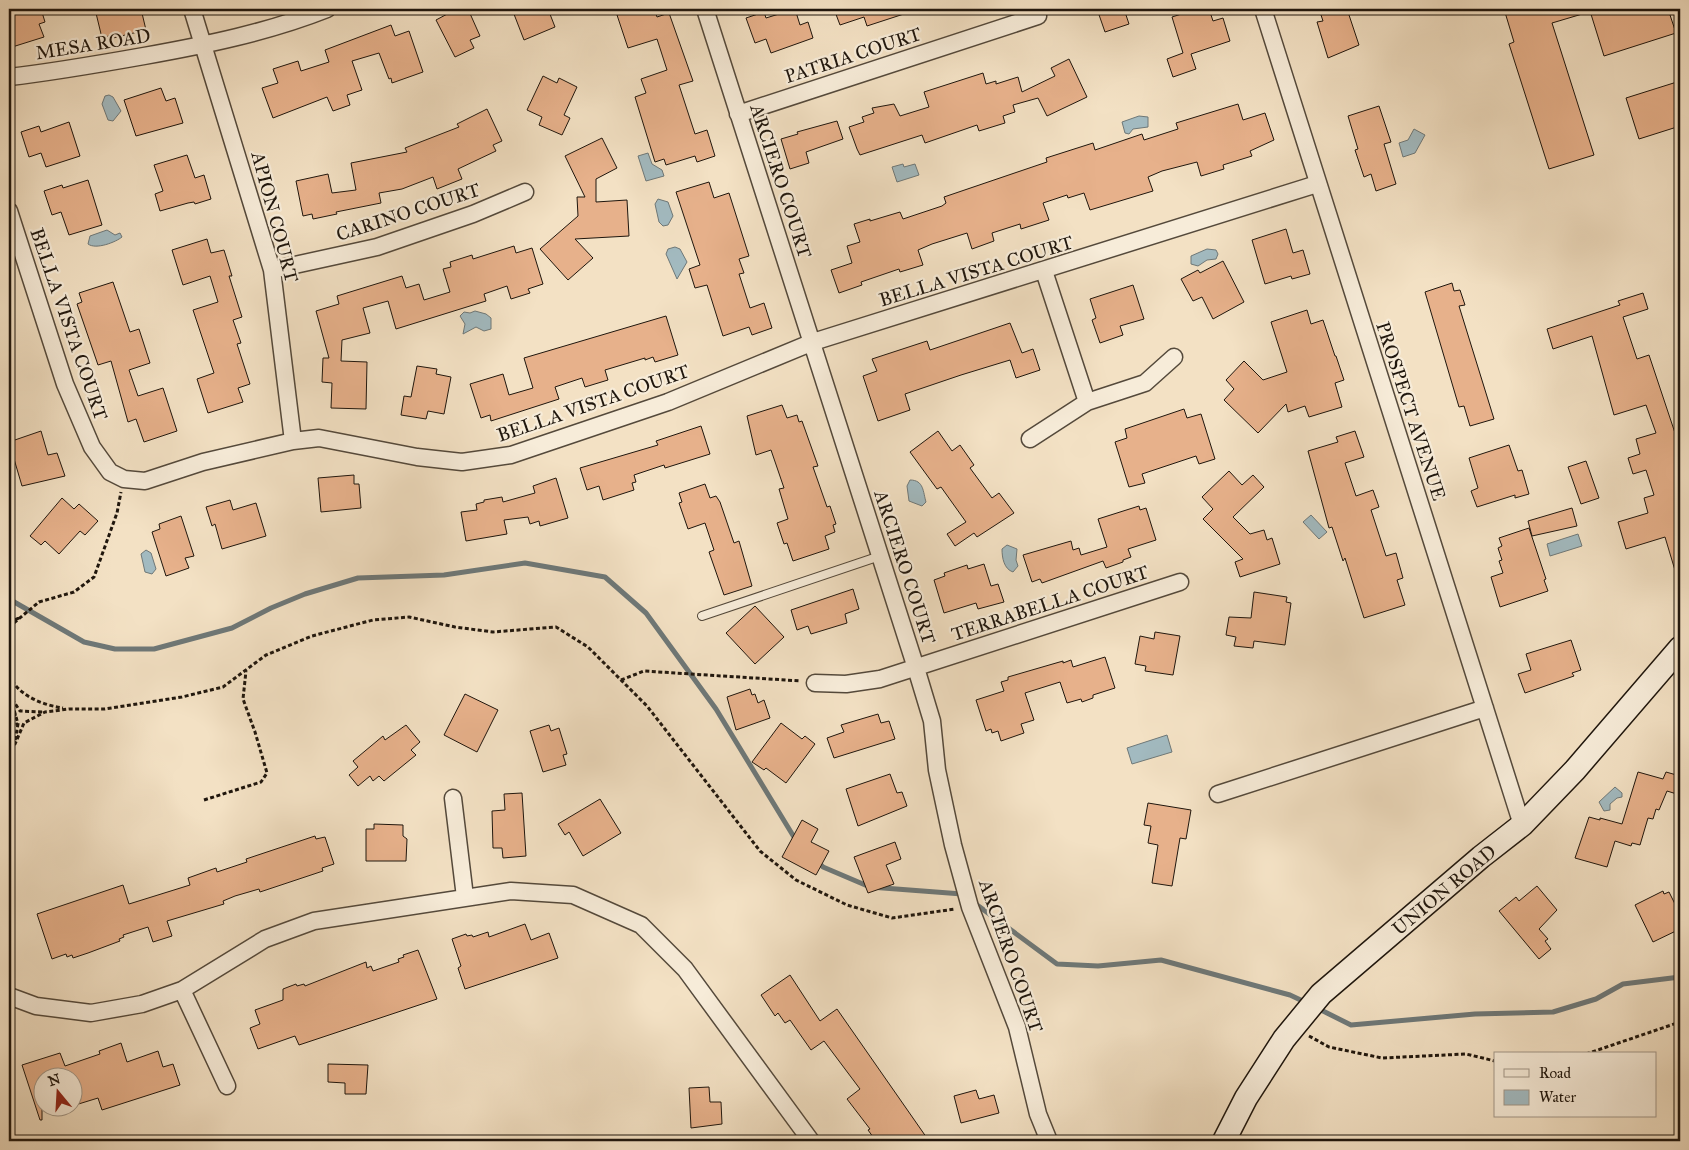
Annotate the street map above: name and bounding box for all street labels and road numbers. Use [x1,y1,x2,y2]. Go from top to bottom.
street label: PATRIA COURT [782,22,924,88]
street label: MESA ROAD [34,24,152,64]
street label: ARCIERO COURT [745,100,817,261]
street label: APION COURT [246,148,303,285]
street label: CARINO COURT [333,178,483,246]
street label: BELLA VISTA COURT [25,225,113,423]
street label: BELLA VISTA COURT [876,231,1076,311]
street label: PROSPECT AVENUE [1371,319,1451,504]
street label: BELLA VISTA COURT [494,359,692,447]
street label: ARCIERO COURT [869,486,941,647]
street label: TERRABELLA COURT [948,560,1152,646]
street label: UNION ROAD [1387,840,1501,940]
street label: ARCIERO COURT [974,875,1048,1036]

